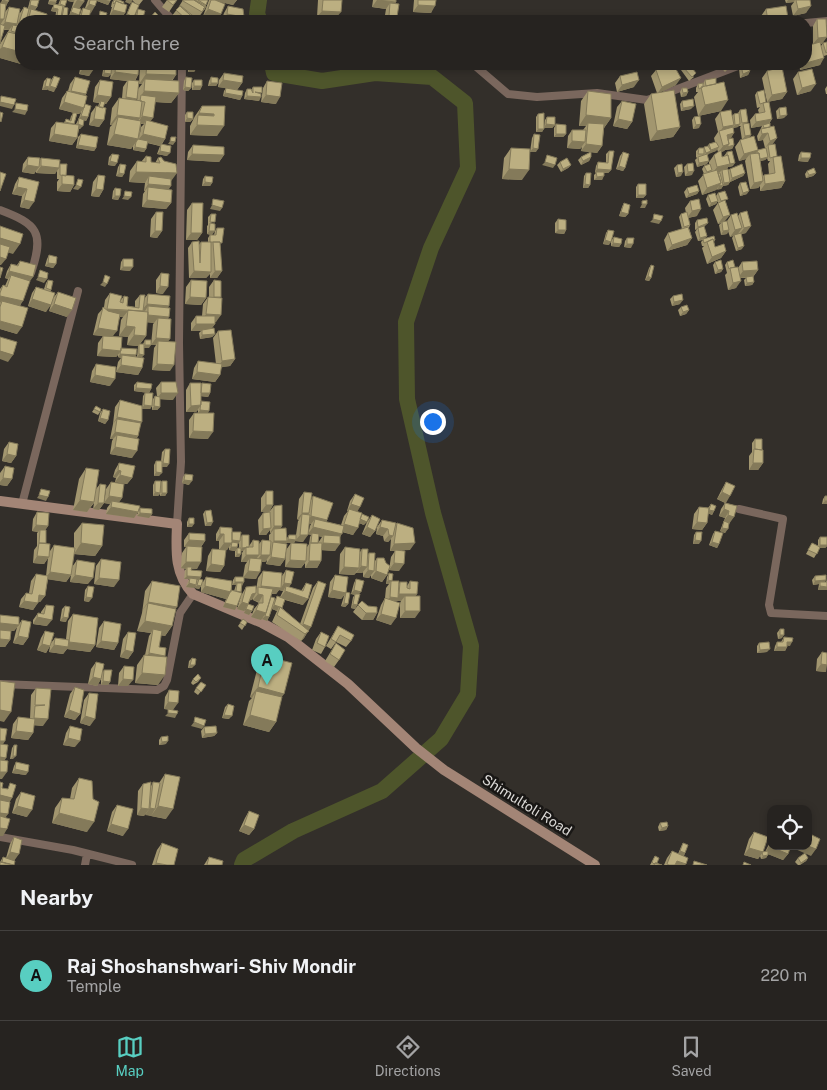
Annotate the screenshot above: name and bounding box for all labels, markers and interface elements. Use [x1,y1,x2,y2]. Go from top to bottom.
search box [15,15,812,70]
icon: search [33,29,61,57]
text: Search here [73,32,180,54]
your location [420,409,446,435]
pin: A [251,644,283,685]
street label: Shimultoli Road [479,771,575,839]
map controls [767,805,812,850]
button: locate [767,805,812,850]
text: Nearby [20,885,93,910]
text: Raj Shoshanshwari- Shiv Mondir [67,955,356,977]
text: A [30,966,42,985]
text: 220 m [760,966,807,985]
text: Temple [67,977,121,996]
tab: Map [115,1033,144,1079]
tab: Directions [375,1033,441,1079]
tab: Saved [671,1033,712,1079]

